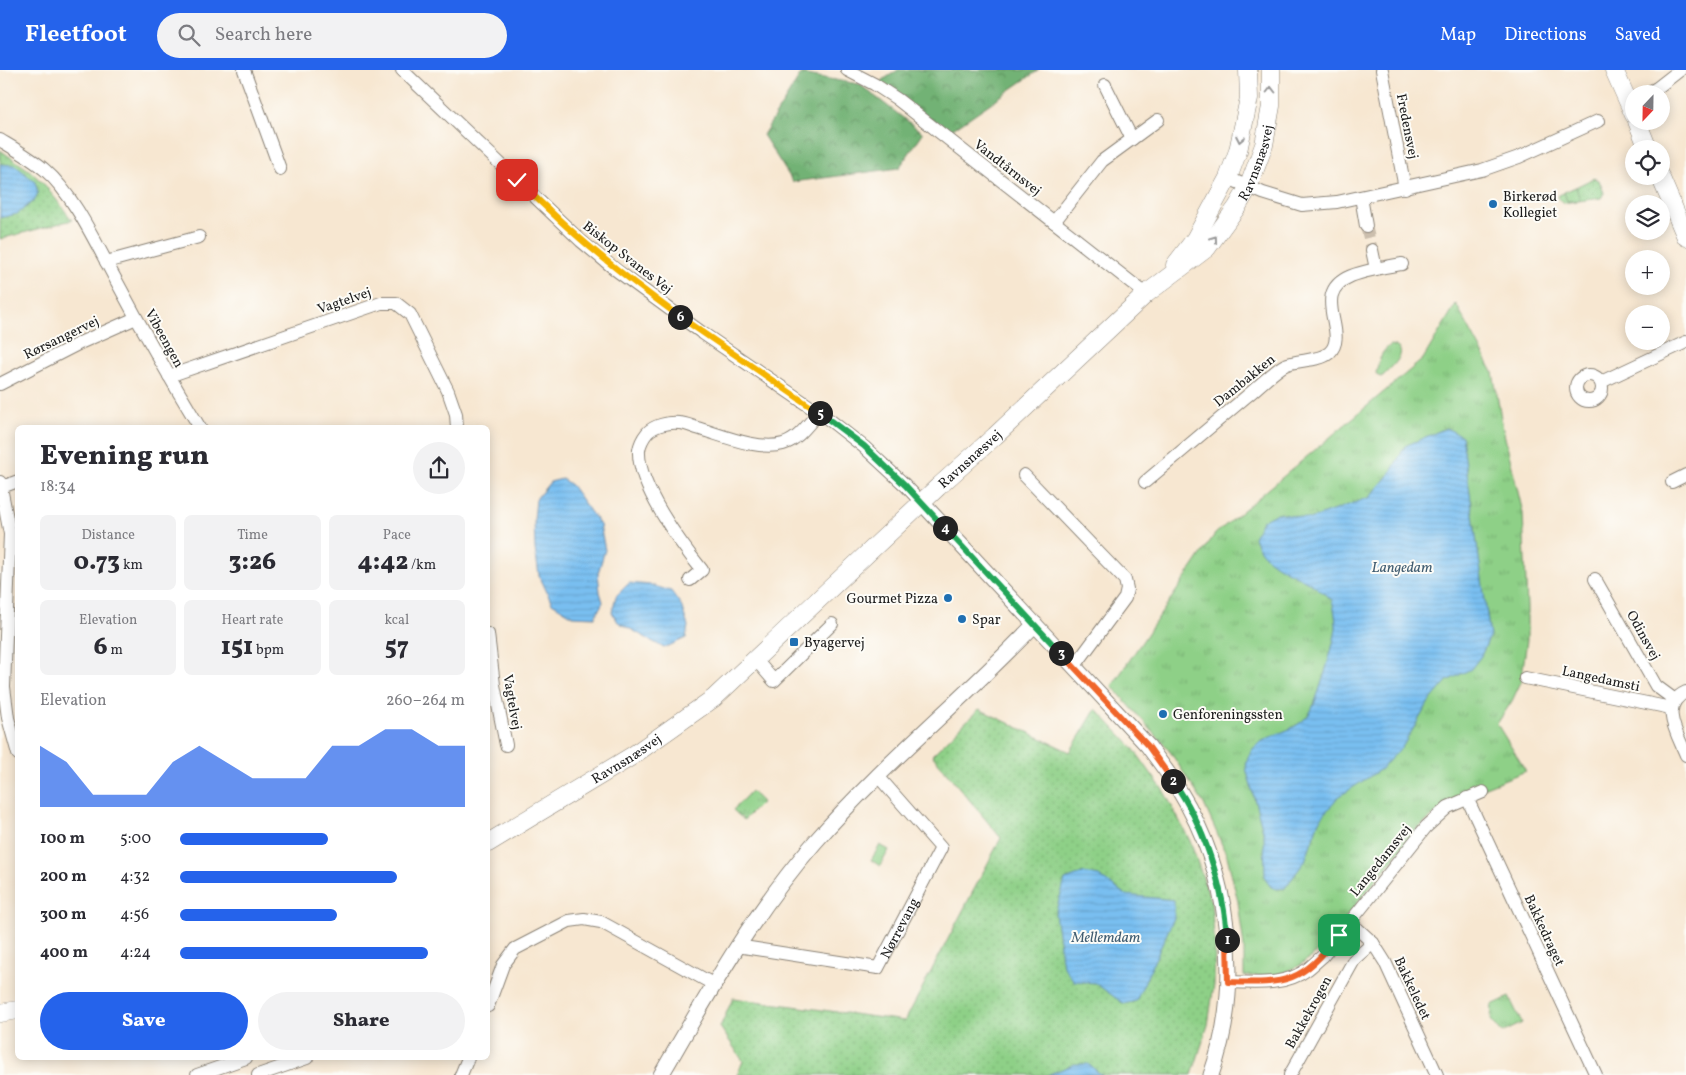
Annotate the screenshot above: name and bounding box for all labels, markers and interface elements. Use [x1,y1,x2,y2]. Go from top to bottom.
search box [157,13,507,58]
text: Fleetfoot [25,18,127,52]
icon: search [175,21,203,49]
text: Search here [215,22,312,48]
text: Map [1440,23,1476,48]
text: Directions [1504,23,1587,48]
text: Saved [1615,23,1661,48]
north arrow [1625,85,1670,130]
map controls [1625,85,1670,350]
one-way arrow [1266,86,1276,94]
street label: Fredensvej [1391,92,1422,161]
street label: Ravnsnæsvej [1234,123,1278,205]
one-way arrow [1236,134,1246,143]
street label: Vandtårnsvej [969,136,1045,201]
button: locate [1625,140,1670,185]
pin [496,159,538,201]
icon: check [503,166,531,194]
place label: Birkerød Kollegiet [1503,188,1557,223]
button: layers [1625,195,1670,240]
marker: Birkerød Kollegiet [1487,198,1499,210]
street label: Biskop Svanes Vej [578,217,676,299]
one-way arrow [1208,235,1217,245]
button: + [1625,250,1670,295]
street label: Vagtelvej [315,283,374,320]
pin: 6 [668,304,692,330]
button: − [1625,305,1670,350]
street label: Vibeengen [140,306,188,372]
text: 6 [677,308,684,327]
street label: Rørsangervej [21,312,102,365]
street label: Dambakken [1210,350,1280,412]
pin: 5 [808,400,832,426]
text: 5 [817,404,824,423]
street label: Ravnsnæsvej [935,426,1007,493]
text: Evening run [40,437,209,476]
button: share [413,442,465,494]
text: 18:34 [40,476,76,498]
pin: 4 [932,516,958,540]
text: 4 [941,519,950,538]
text: Distance [81,526,135,545]
text: Time [237,526,268,545]
text: Pace [383,526,411,545]
text: 0.73 [73,545,120,580]
text: 3:26 [229,545,276,580]
text: 4:42 [358,545,408,580]
text: km [120,556,143,575]
text: /km [408,556,436,575]
water label: Langedam [1371,558,1433,579]
place label: Gourmet Pizza [846,590,938,609]
marker: Gourmet Pizza [942,592,954,604]
street label: Odinsvej [1621,607,1664,664]
text: Elevation [79,611,137,630]
text: Heart rate [222,611,283,630]
text: kcal [384,611,409,630]
place label: Spar [972,611,1001,630]
marker: Spar [956,613,968,625]
text: 6 [93,630,108,665]
text: 151 [221,630,253,665]
text: 57 [385,630,409,665]
place label: Byagervej [804,634,865,653]
marker: Byagervej [788,636,800,648]
pin: 3 [1048,640,1074,666]
text: m [108,641,123,660]
text: bpm [253,641,284,660]
text: 3 [1058,644,1065,663]
street label: Langedamsti [1560,662,1641,697]
street label: Vagtelvej [497,673,526,731]
text: Elevation [40,690,107,712]
text: 260–264 m [386,690,465,712]
place label: Genforeningssten [1173,706,1283,725]
marker: Genforeningssten [1157,708,1169,720]
street label: Ravnsnæsvej [588,730,666,789]
pin: 2 [1160,768,1186,794]
text: 2 [1170,772,1177,791]
street label: Langedamsvej [1346,821,1416,901]
text: 100 m [40,828,85,850]
text: 5:00 [120,828,151,850]
text: 200 m [40,866,87,888]
text: 4:32 [120,866,150,888]
street label: Bakkedraget [1519,892,1569,970]
street label: Nørrevang [877,895,924,962]
text: 300 m [40,904,86,926]
text: 4:56 [120,904,149,926]
pin [1318,914,1360,956]
icon: arrive [1325,921,1353,949]
water label: Mellemdam [1071,928,1141,949]
pin: 1 [1214,928,1240,952]
text: 1 [1225,931,1230,950]
text: 400 m [40,942,88,964]
text: 4:24 [120,942,151,964]
street label: Bakkeledet [1389,954,1435,1023]
street label: Bakkekrogen [1281,973,1337,1053]
button: Save [40,992,248,1050]
button: Share [258,992,465,1050]

